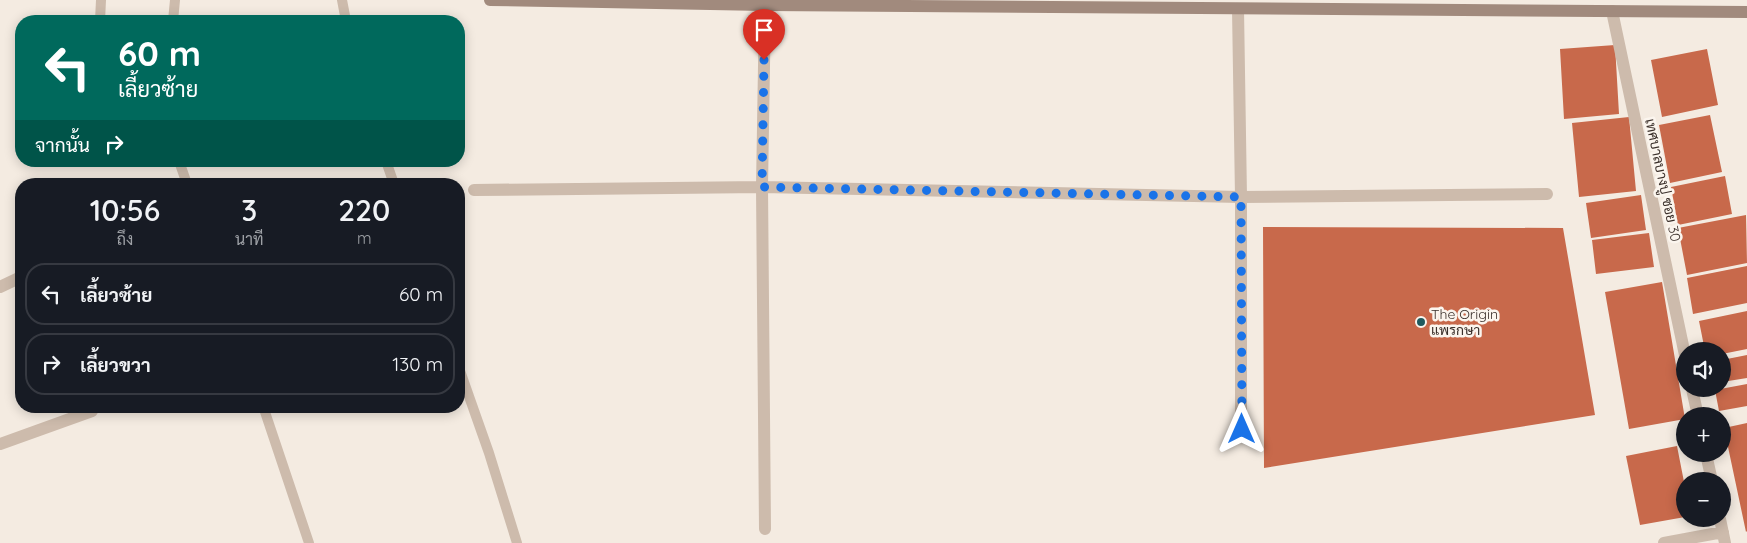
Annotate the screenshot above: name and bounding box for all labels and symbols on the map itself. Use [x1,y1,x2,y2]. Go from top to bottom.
pin [743,9,785,60]
street label: เทศบาลบางปู ซอย 30 [1640,117,1685,243]
place label: The Origin แพรกษา [1431,305,1498,339]
marker: The Origin แพรกษา [1415,316,1427,328]
position arrow [1215,402,1267,454]

